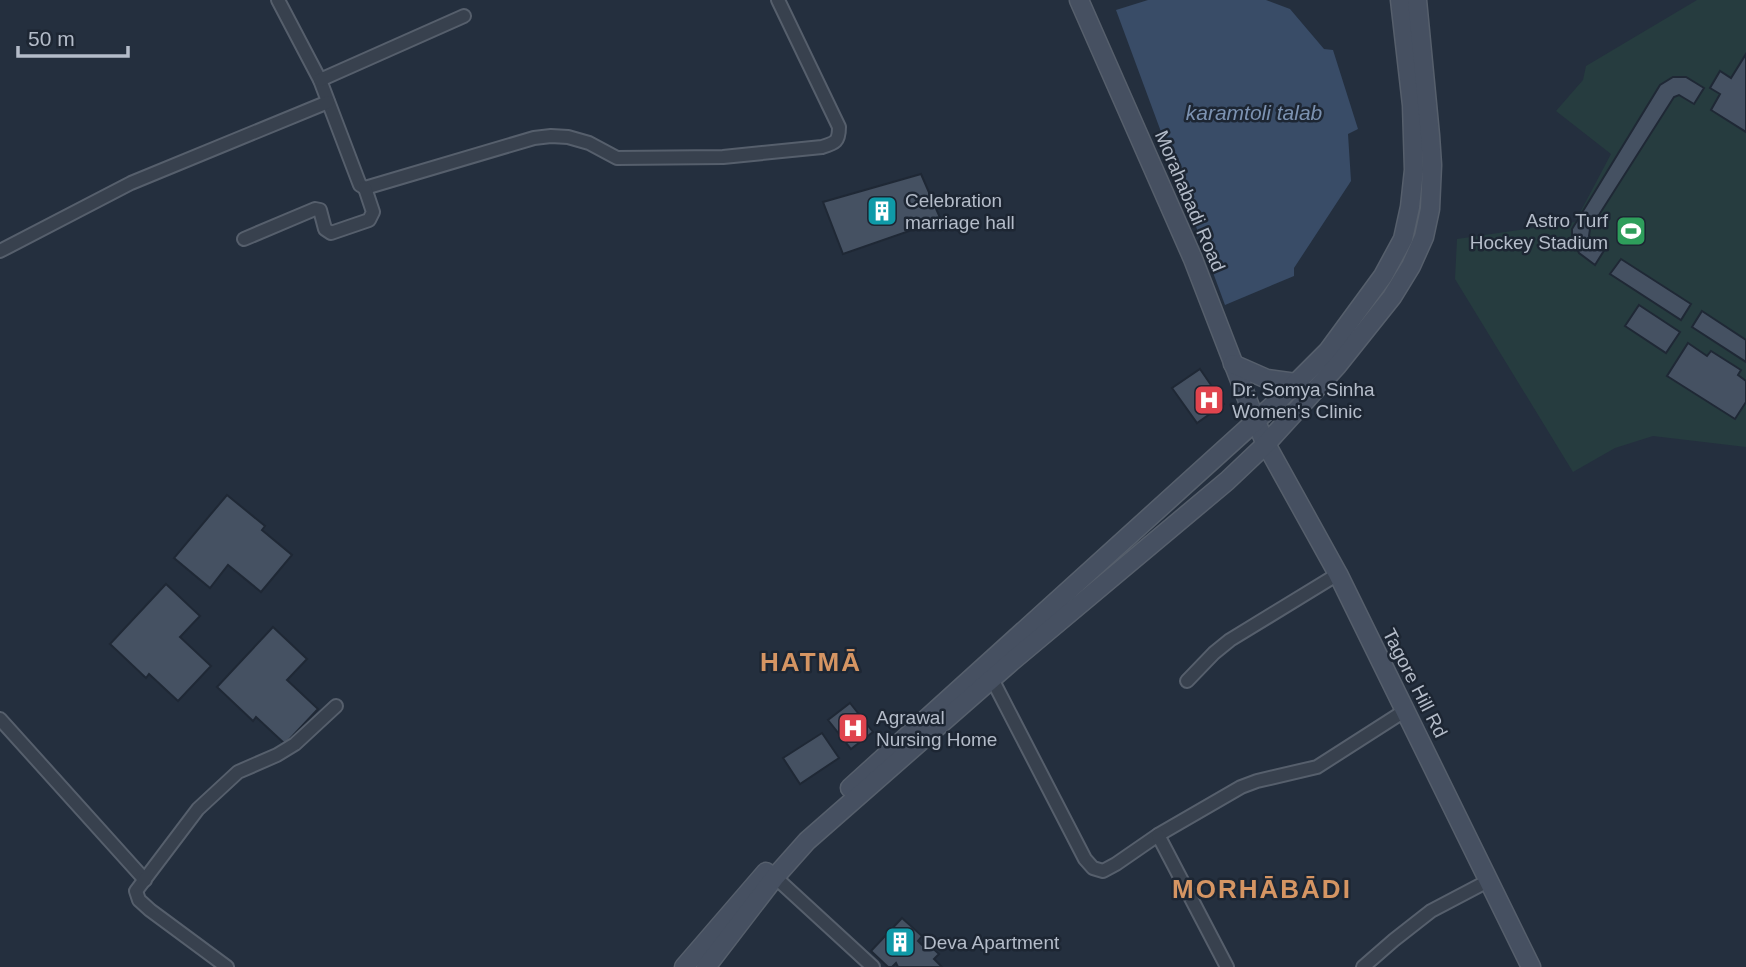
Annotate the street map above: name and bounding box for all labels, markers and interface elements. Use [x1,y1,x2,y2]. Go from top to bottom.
scale bar [18,14,128,58]
text: 50 m [28,27,75,50]
water label: karamtoli talab [1186,101,1323,124]
street label: Morahabadi Road [1151,127,1229,275]
place label: Celebration marriage hall [905,190,1015,233]
building icon: Celebration marriage hall [865,194,899,228]
place label: Astro Turf Hockey Stadium [1470,210,1609,253]
sports icon: Astro Turf Hockey Stadium [1614,214,1648,248]
place label: Dr. Somya Sinha Women's Clinic [1232,379,1375,422]
hospital icon: Dr. Somya Sinha Women's Clinic [1192,383,1226,417]
street label: Tagore Hill Rd [1379,625,1451,741]
district label: HATMĀ [760,647,862,677]
place label: Agrawal Nursing Home [876,707,997,750]
hospital icon: Agrawal Nursing Home [836,711,870,745]
district label: MORHĀBĀDI [1172,874,1352,904]
building icon: Deva Apartment [883,925,917,959]
place label: Deva Apartment [923,932,1060,953]

